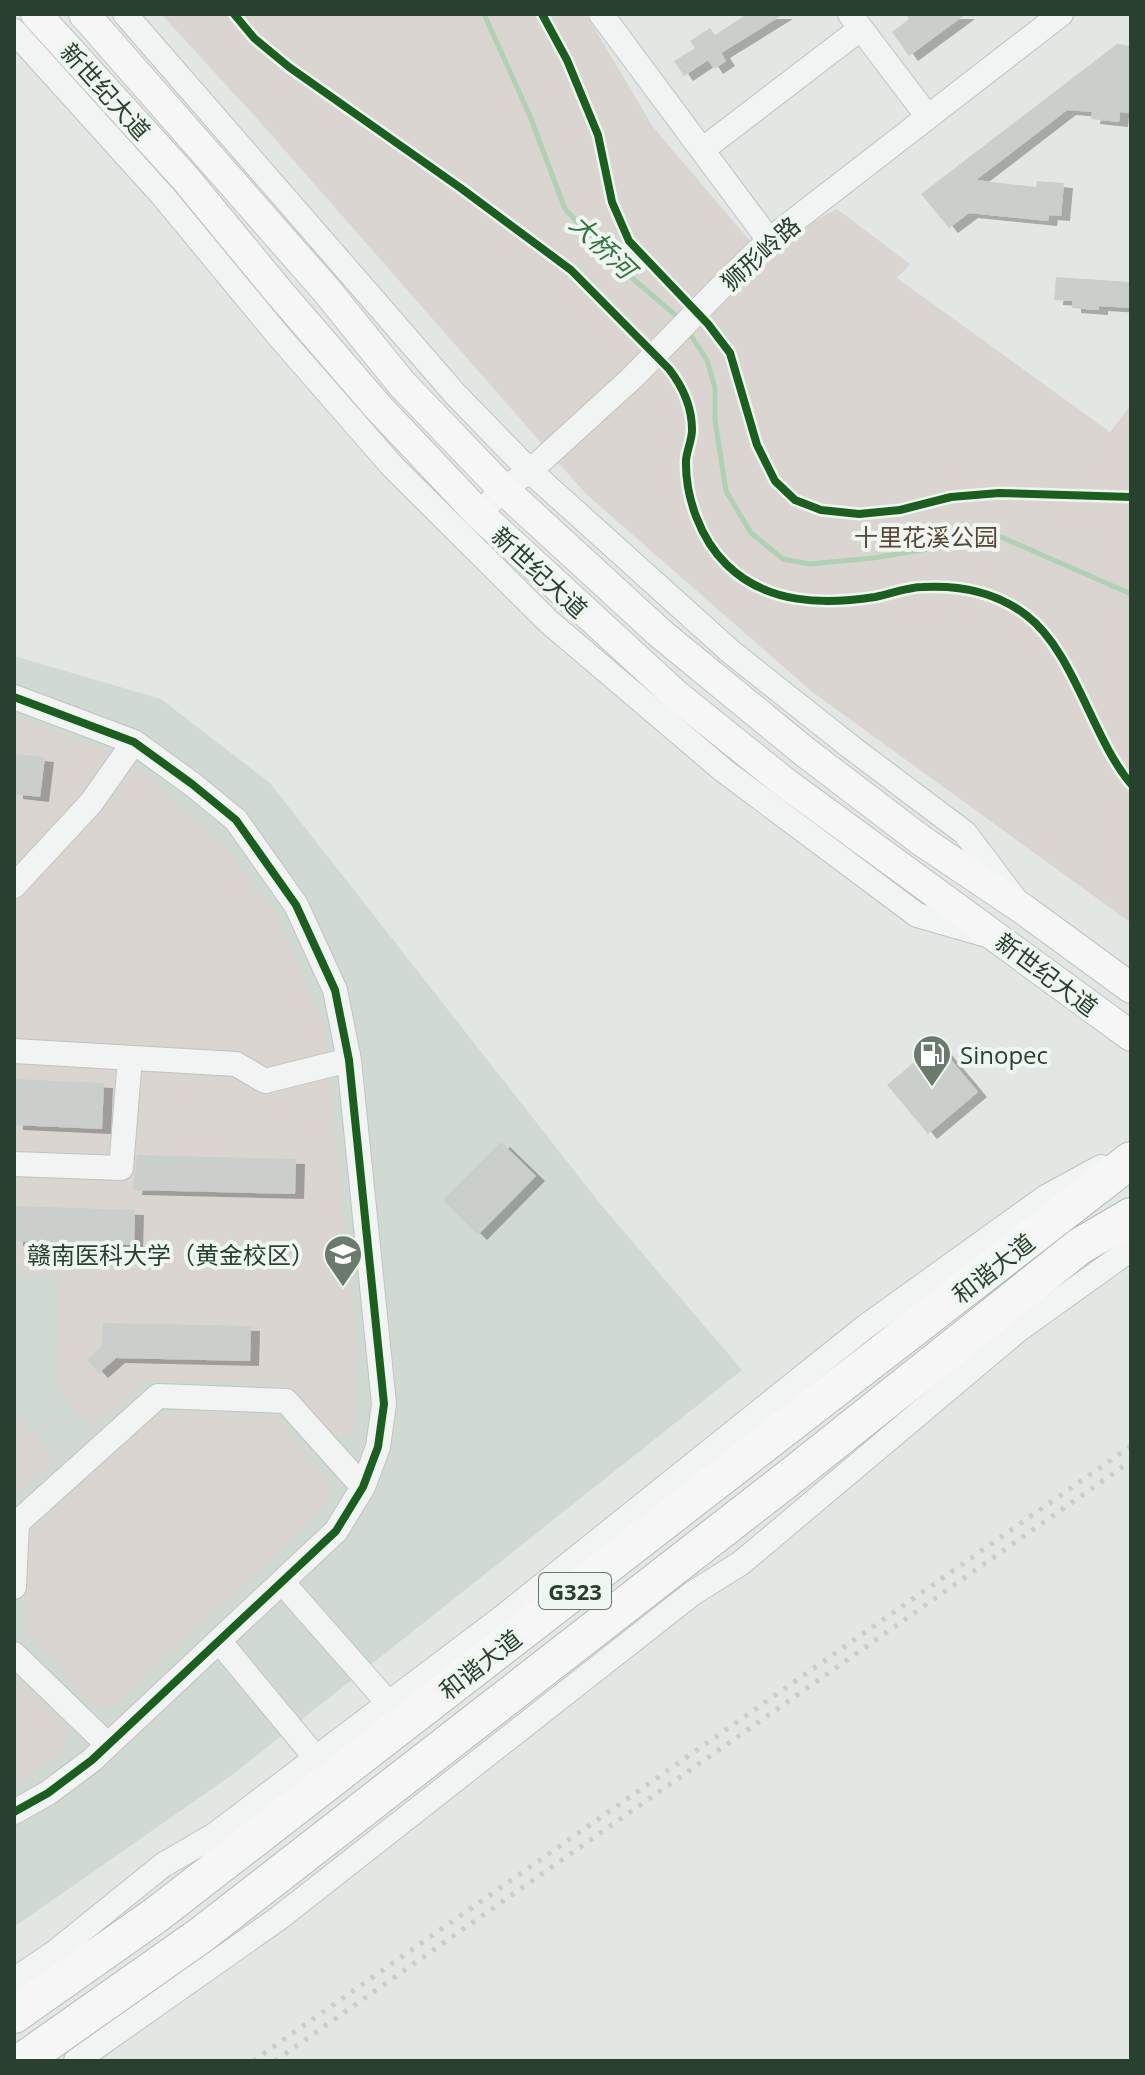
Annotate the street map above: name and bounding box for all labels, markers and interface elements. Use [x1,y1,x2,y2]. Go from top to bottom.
street label: 新世纪大道 [54,35,158,147]
water label: 大桥河 [562,206,647,290]
street label: 狮形岭路 [713,209,807,297]
street label: 新世纪大道 [485,519,595,625]
park label: 十里花溪公园 [854,520,998,553]
street label: 新世纪大道 [989,925,1105,1023]
fuel station icon: Sinopec [911,1033,953,1088]
place label: Sinopec [960,1038,1048,1071]
street label: 和谐大道 [945,1225,1041,1311]
school or university icon: 赣南医科大学（黄金校区） [322,1233,364,1288]
place label: 赣南医科大学（黄金校区） [27,1238,315,1271]
road number: G323 [539,1573,611,1609]
street label: 和谐大道 [432,1621,528,1707]

